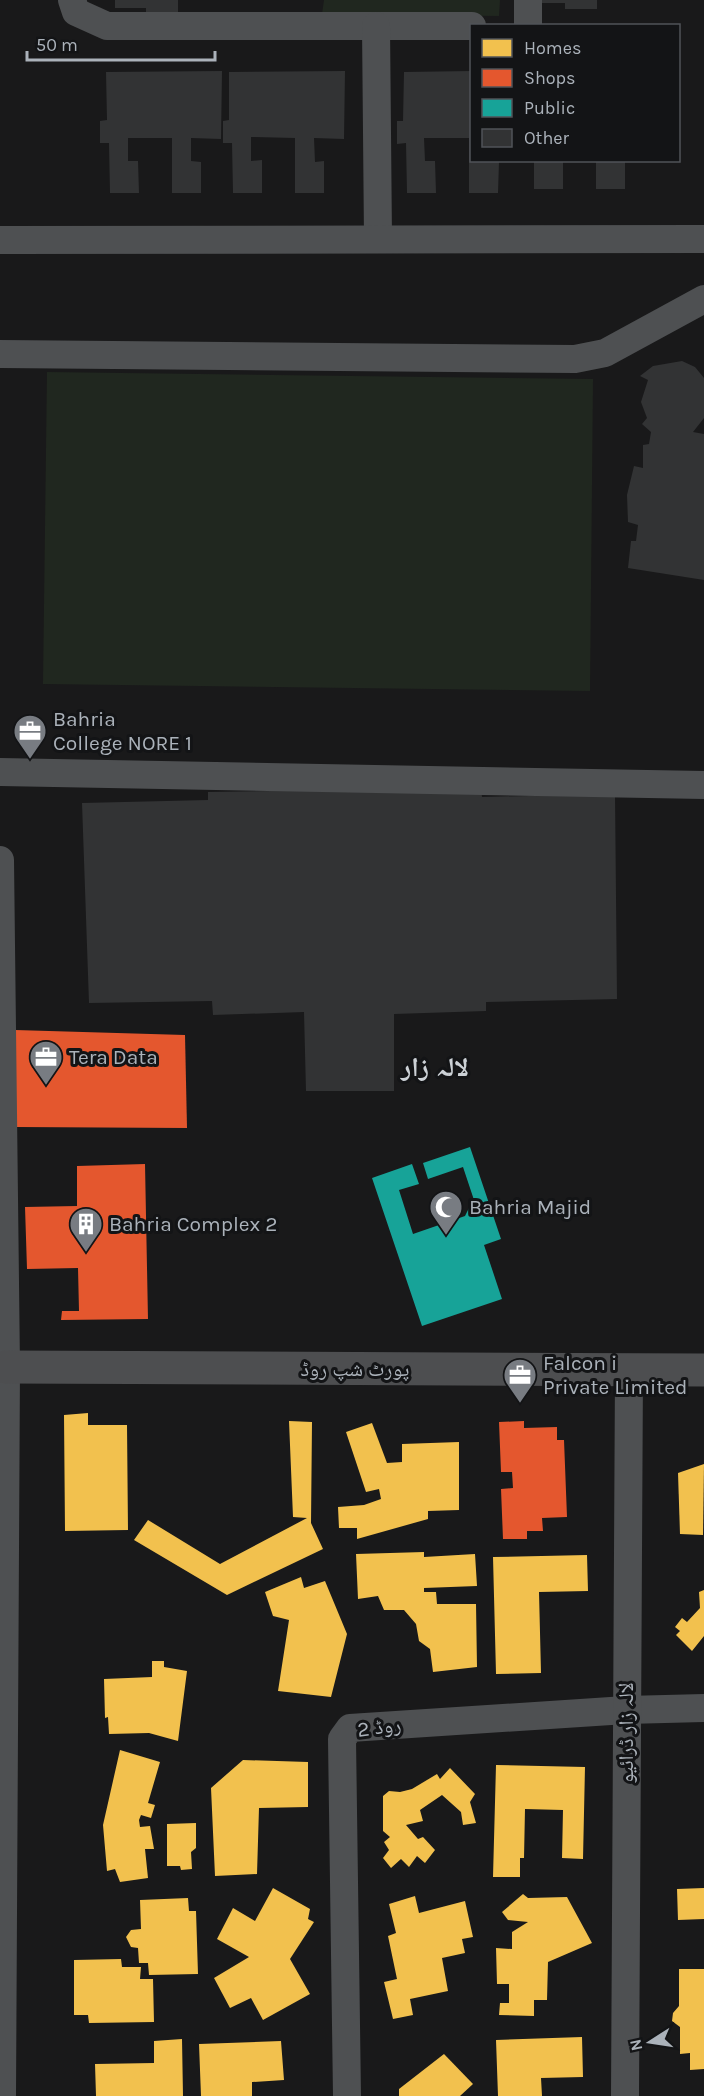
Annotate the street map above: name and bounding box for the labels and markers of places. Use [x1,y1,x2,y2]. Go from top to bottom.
place label: Bahria College NORE 1 [53,707,192,755]
office icon: Bahria College NORE 1 [12,713,48,760]
office icon: Tera Data [28,1039,64,1086]
place label: Tera Data [69,1045,158,1069]
mosque icon: Bahria Majid [428,1189,464,1236]
place label: Bahria Majid [469,1195,591,1219]
building icon: Bahria Complex 2 [68,1206,104,1253]
place label: Bahria Complex 2 [109,1212,278,1236]
place label: Falcon i Private Limited [543,1351,687,1399]
office icon: Falcon i Private Limited [502,1357,538,1404]

